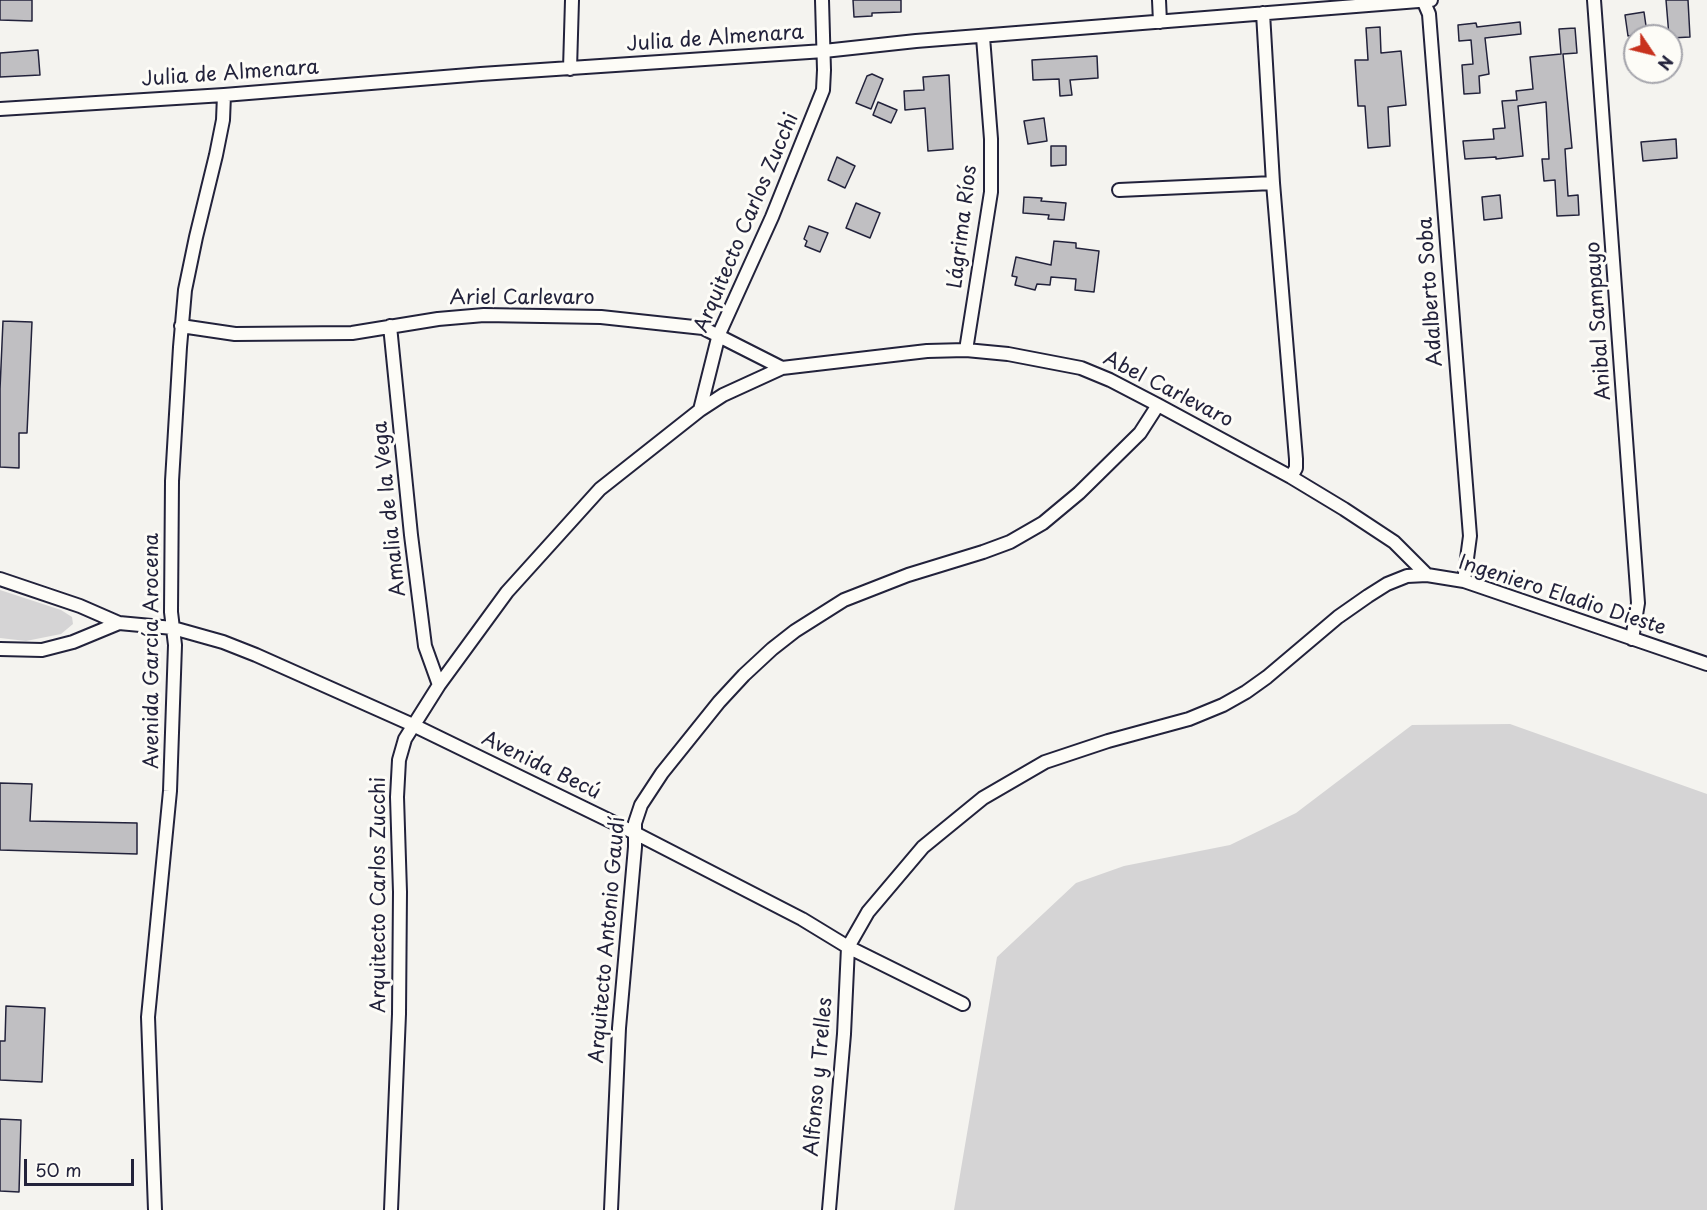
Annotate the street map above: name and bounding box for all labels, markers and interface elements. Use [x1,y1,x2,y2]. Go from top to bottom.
street label: Julia de Almenara [626,21,804,57]
north arrow [1623,24,1683,84]
text: N [1653,51,1680,75]
street label: Julia de Almenara [141,56,319,92]
street label: Arquitecto Carlos Zucchi [690,110,804,336]
street label: Lágrima Ríos [944,164,982,290]
street label: Adalberto Soba [1414,216,1448,368]
street label: Anibal Sampayo [1581,241,1617,401]
street label: Ariel Carlevaro [449,286,595,310]
street label: Abel Carlevaro [1099,347,1237,433]
street label: Amalia de la Vega [369,420,411,598]
street label: Avenida García Arocena [140,533,164,769]
street label: Ingeniero Eladio Dieste [1455,551,1669,641]
street label: Avenida Becú [478,727,604,805]
street label: Arquitecto Carlos Zucchi [367,777,391,1013]
street label: Arquitecto Antonio Gaudí [585,816,631,1064]
street label: Alfonso y Trelles [800,996,838,1158]
scale bar [27,1147,136,1185]
text: 50 m [35,1156,82,1183]

